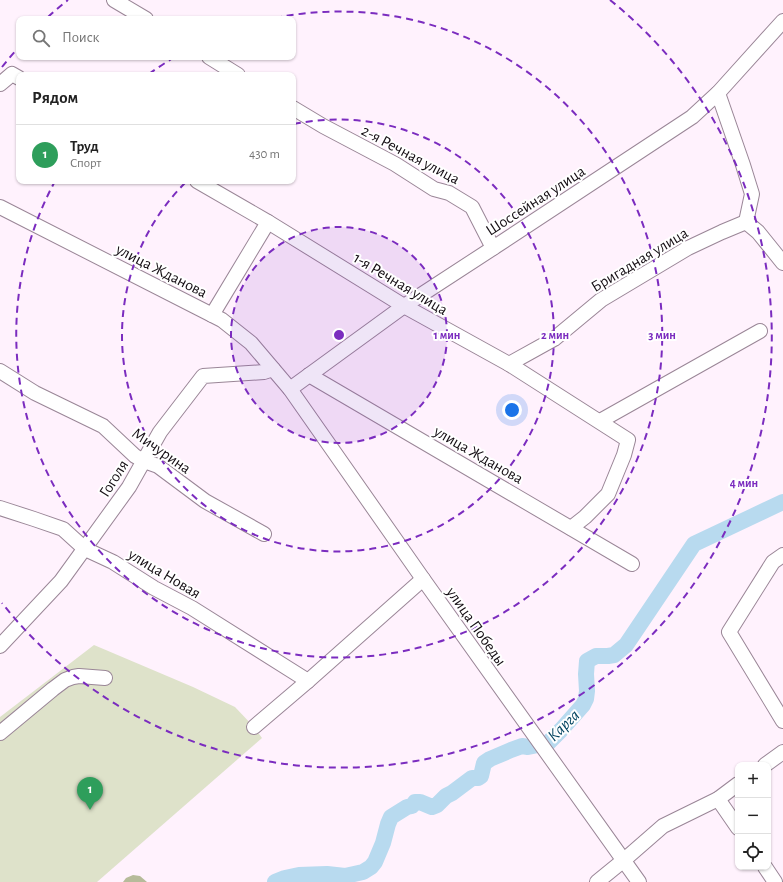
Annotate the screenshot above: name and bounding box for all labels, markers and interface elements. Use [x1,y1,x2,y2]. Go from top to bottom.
search box [16,16,296,60]
icon: search [30,27,52,49]
text: Поиск [62,30,100,45]
text: Рядом [32,89,78,106]
street label: 2-я Речная улица [358,122,462,188]
text: Труд [70,139,99,154]
text: 1 [43,148,47,161]
text: 430 m [249,148,280,161]
text: Спорт [70,157,101,170]
street label: Шоссейная улица [483,163,589,240]
street label: Бригадная улица [588,225,691,296]
street label: улица Жданова [112,241,210,302]
street label: 1-я Речная улица [350,250,450,319]
centre of rings [332,328,346,342]
text: 1 мин [434,329,460,341]
text: 2 мин [541,329,569,341]
text: 3 мин [648,329,676,341]
your location [502,400,522,420]
street label: улица Жданова [430,422,526,488]
street label: Мичурина [129,425,194,478]
street label: Гоголя [96,457,131,500]
text: 4 мин [730,477,758,489]
street label: улица Новая [124,546,203,603]
street label: улица Победы [442,584,509,669]
water label: Карга [544,706,583,745]
map controls [735,762,771,870]
button: + [735,762,771,798]
pin: 1 [77,777,103,810]
button: − [735,798,771,834]
button: locate [735,834,771,870]

